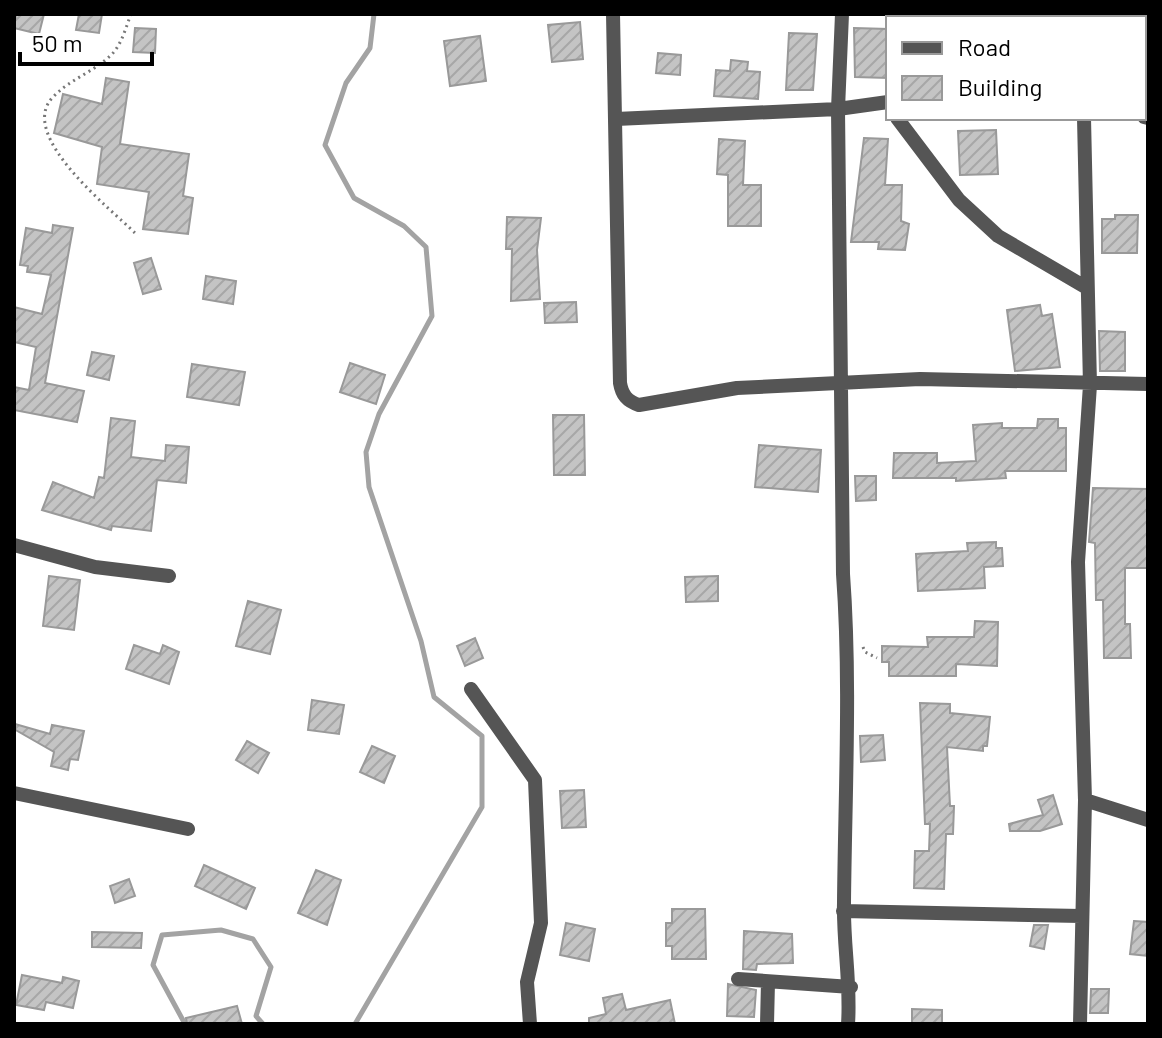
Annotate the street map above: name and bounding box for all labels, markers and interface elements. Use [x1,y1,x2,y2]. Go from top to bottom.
scale bar [20,16,152,66]
legend [886,16,1146,120]
text: 50 m [32,28,83,57]
text: Road [958,32,1011,61]
text: Building [958,72,1042,101]

